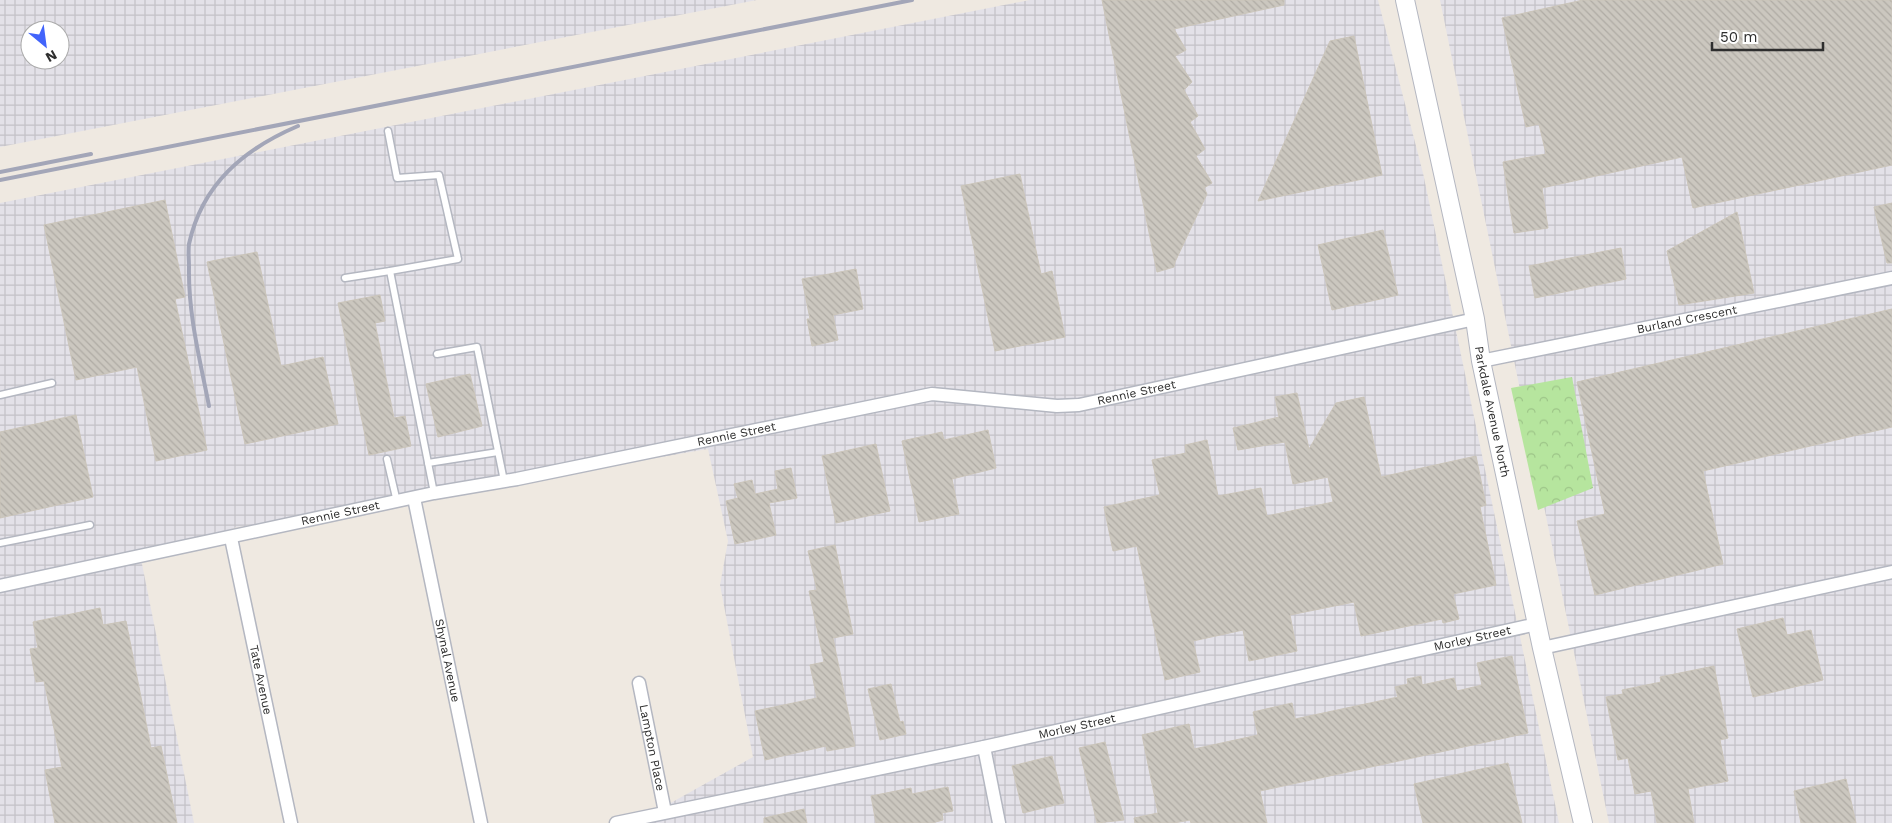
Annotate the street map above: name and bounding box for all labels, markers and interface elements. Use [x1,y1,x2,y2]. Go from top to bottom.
north arrow [20,20,70,70]
scale bar [1712,20,1823,52]
text: 50 m [1720,28,1757,46]
text: N [43,47,60,66]
street label: Burland Crescent [1635,302,1738,336]
street label: Parkdale Avenue North [1472,345,1513,479]
street label: Rennie Street [1096,377,1177,408]
street label: Rennie Street [696,419,777,449]
street label: Rennie Street [300,498,381,528]
street label: Shynal Avenue [432,618,463,704]
street label: Morley Street [1432,623,1512,654]
street label: Tate Avenue [247,644,275,716]
street label: Lampton Place [636,703,668,792]
street label: Morley Street [1037,711,1117,742]

